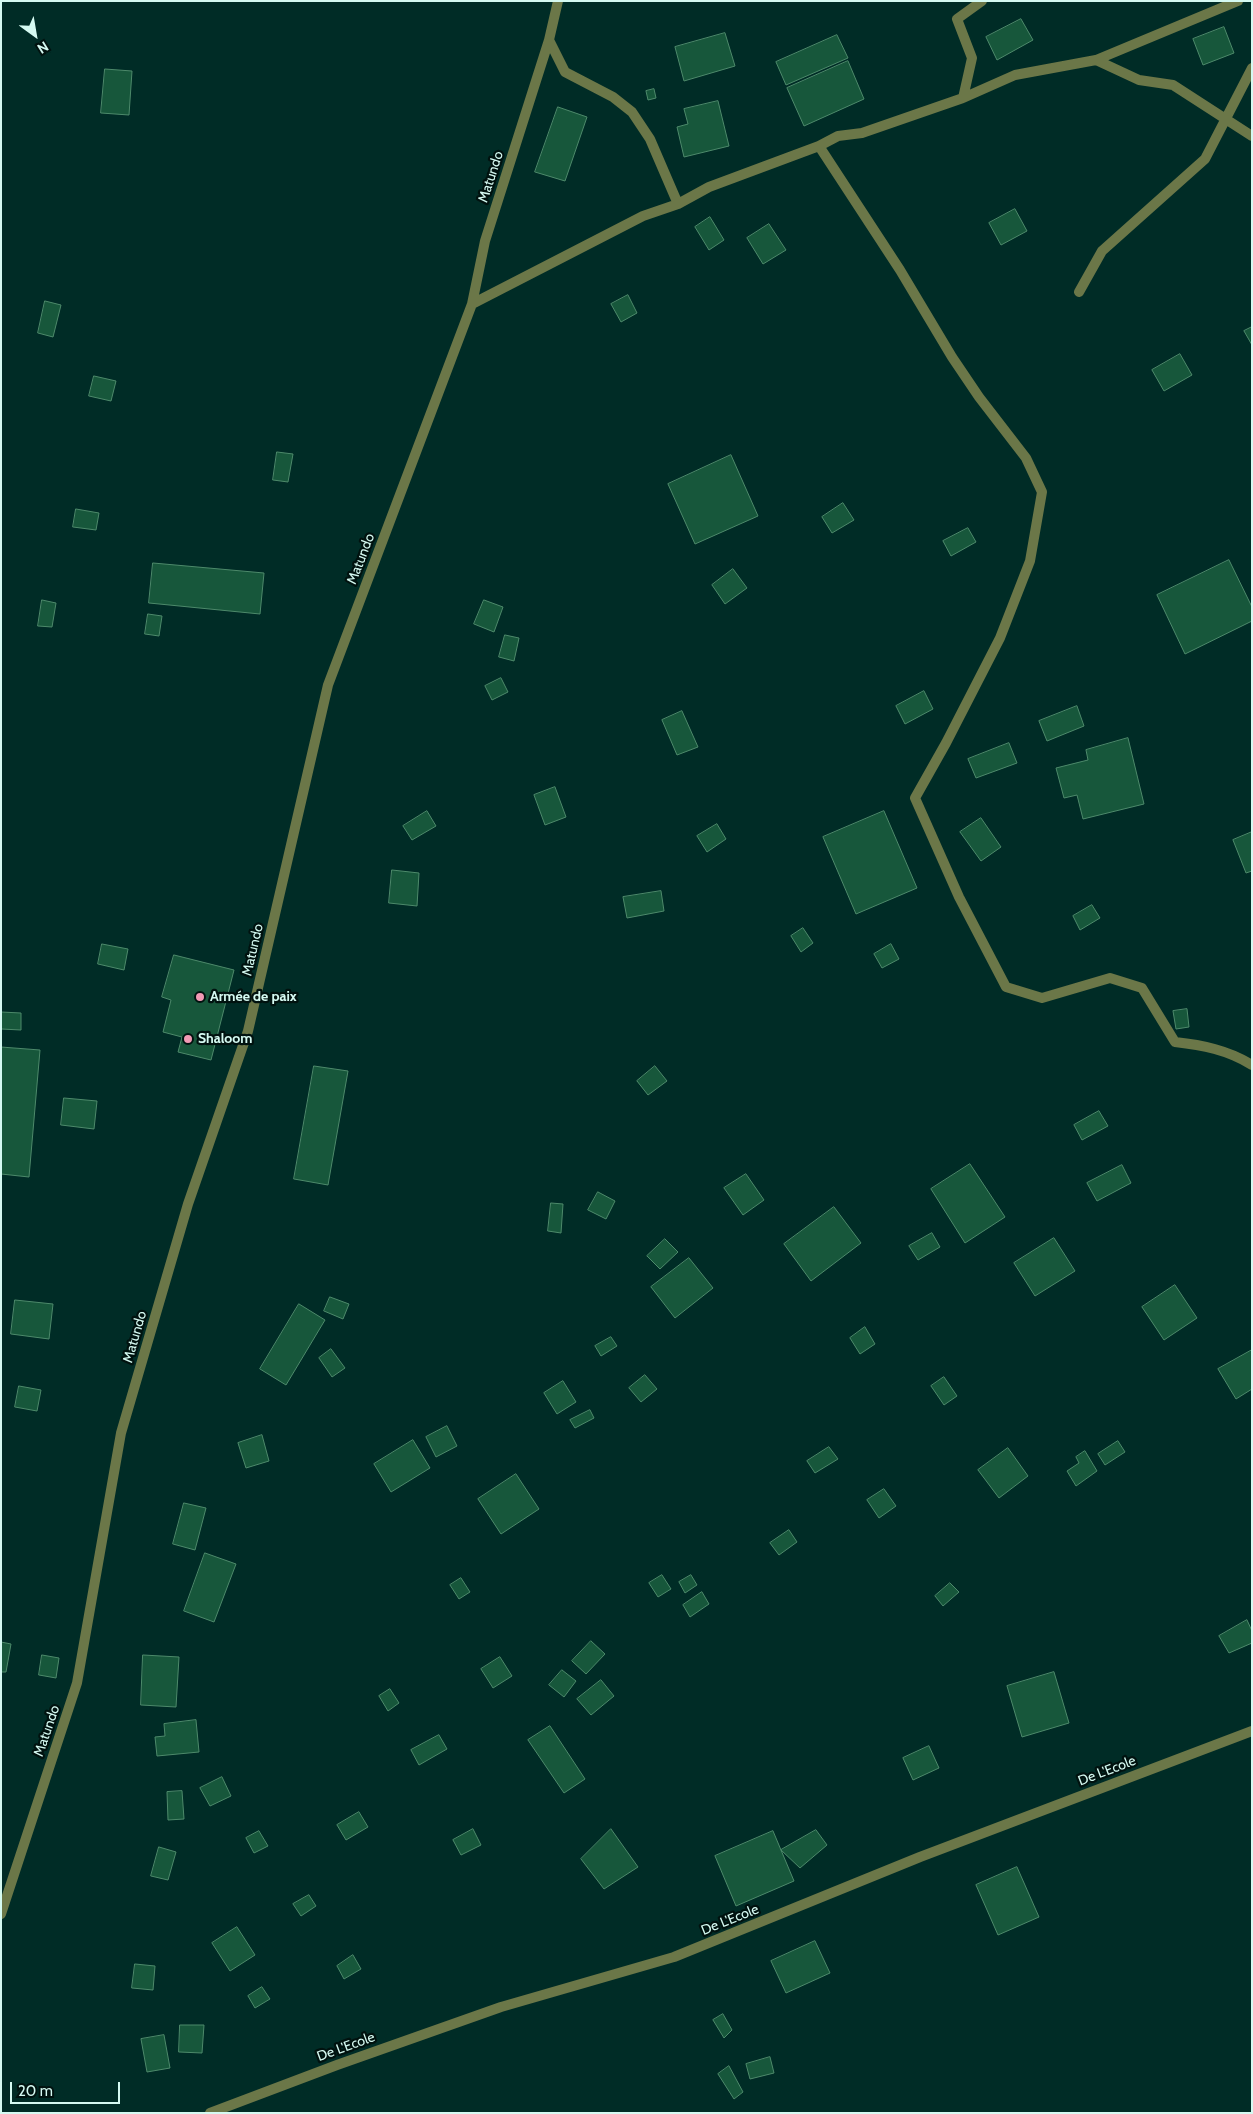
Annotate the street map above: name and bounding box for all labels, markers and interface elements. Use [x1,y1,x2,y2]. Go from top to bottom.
north arrow [10,10,60,60]
text: N [34,37,52,58]
street label: Matundo [475,149,507,205]
street label: Matundo [344,531,378,587]
street label: Matundo [239,922,267,978]
place label: Armée de paix [210,989,297,1005]
marker: Armée de paix [194,991,206,1003]
place label: Shaloom [198,1031,252,1047]
marker: Shaloom [182,1033,194,1045]
street label: Matundo [120,1309,150,1365]
street label: Matundo [30,1703,64,1759]
street label: De L'Ecole [1076,1752,1138,1790]
street label: De L'Ecole [699,1901,761,1939]
street label: De L'Ecole [315,2029,377,2065]
scale bar [12,2072,122,2104]
text: 20 m [18,2082,53,2100]

